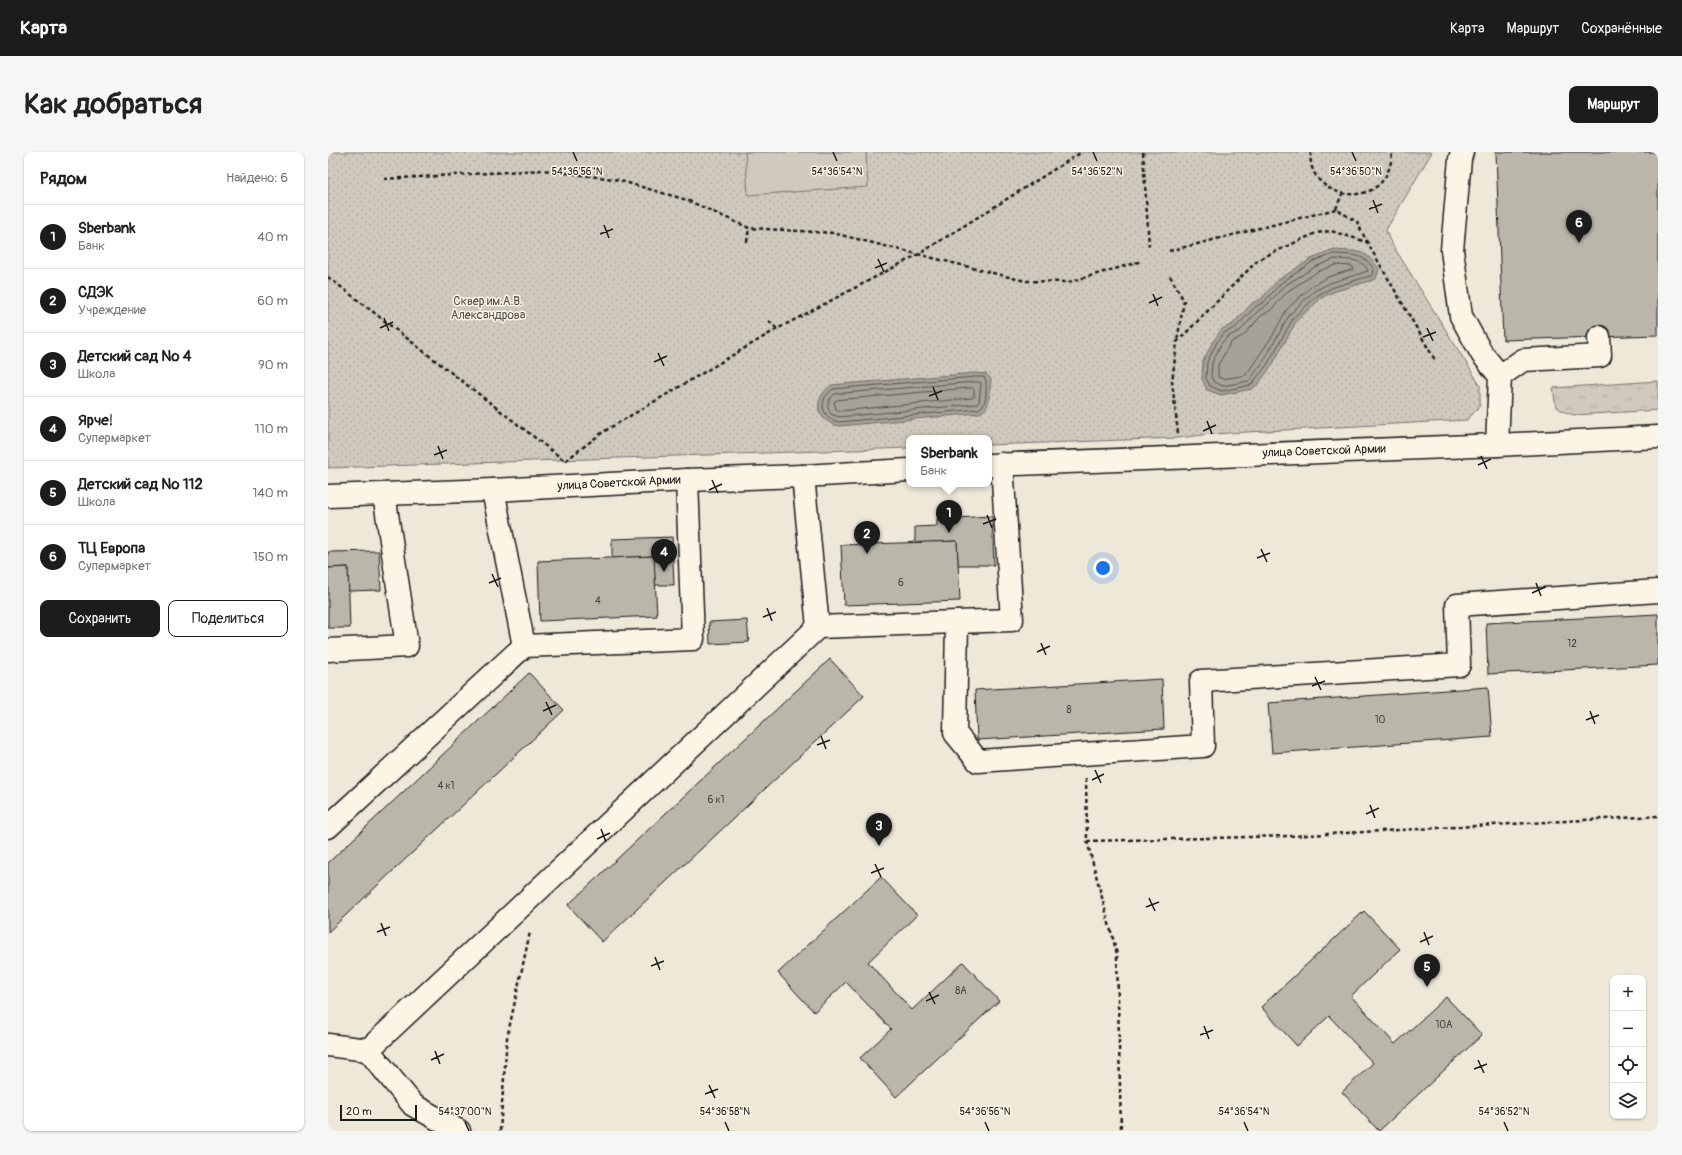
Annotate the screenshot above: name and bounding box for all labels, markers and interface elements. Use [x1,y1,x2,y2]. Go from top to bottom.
text: Карта [20,16,67,40]
text: Карта [1450,20,1485,37]
text: Маршрут [1507,20,1559,37]
text: Сохранённые [1581,20,1662,37]
button: Маршрут [1569,86,1658,123]
text: Как добраться [24,87,202,122]
text: 54°36'56"N [551,166,603,178]
text: 54°36'54"N [811,166,863,178]
text: 54°36'52"N [1072,166,1123,178]
text: 54°36'50"N [1330,166,1382,178]
text: Рядом [40,168,87,189]
text: Найдено: 6 [226,170,288,186]
pin: 6 [1566,210,1592,243]
text: Sberbank [78,219,136,238]
text: 1 [50,229,56,245]
text: 40 m [257,229,288,245]
text: Банк [78,238,105,254]
text: СДЭК [78,283,114,302]
text: 2 [49,293,57,309]
text: 60 m [257,293,288,309]
park label: Сквер им.А.В. Александрова [451,294,526,323]
text: Учреждение [78,302,146,318]
text: Детский сад № 4 [78,347,191,366]
text: 3 [49,357,57,373]
text: 90 m [258,357,288,373]
text: Школа [78,366,115,382]
text: Ярче! [78,411,113,430]
text: 4 [49,421,57,437]
text: 110 m [255,421,288,437]
text: Супермаркет [78,430,151,446]
popup [906,435,992,487]
street label: улица Советской Армии [1261,441,1387,461]
text: Sberbank [920,444,978,463]
text: Банк [920,463,947,479]
street label: улица Советской Армии [556,472,682,494]
text: Детский сад № 112 [78,475,203,494]
text: 5 [49,485,57,501]
text: 140 m [252,485,288,501]
text: Школа [78,494,115,510]
pin: 1 [936,500,962,533]
pin: 2 [854,521,880,554]
text: ТЦ Европа [78,539,145,558]
pin: 4 [651,539,677,572]
text: 6 [49,549,57,565]
text: 150 m [253,549,288,565]
text: Супермаркет [78,558,151,574]
your location [1093,558,1113,578]
house number: 6 [898,577,904,589]
house number: 4 [595,595,601,607]
button: Сохранить [40,600,160,637]
button: Поделиться [168,600,288,637]
house number: 12 [1567,638,1577,650]
house number: 8 [1066,704,1072,716]
house number: 10 [1375,714,1386,726]
house number: 4 к1 [437,780,455,792]
house number: 6 к1 [707,794,725,806]
pin: 3 [866,813,892,846]
pin: 5 [1414,954,1440,987]
map controls [1610,975,1646,1119]
button: + [1610,975,1646,1011]
house number: 8А [955,985,967,997]
button: − [1610,1011,1646,1047]
house number: 10А [1435,1019,1453,1031]
button: locate [1610,1047,1646,1083]
button: layers [1610,1083,1646,1119]
scale bar [340,1103,417,1122]
text: 20 m [346,1105,372,1118]
text: 54°37'00"N [439,1106,492,1118]
text: 54°36'58"N [700,1106,750,1118]
text: 54°36'56"N [959,1106,1011,1118]
text: 54°36'54"N [1218,1106,1270,1118]
text: 54°36'52"N [1479,1106,1530,1118]

